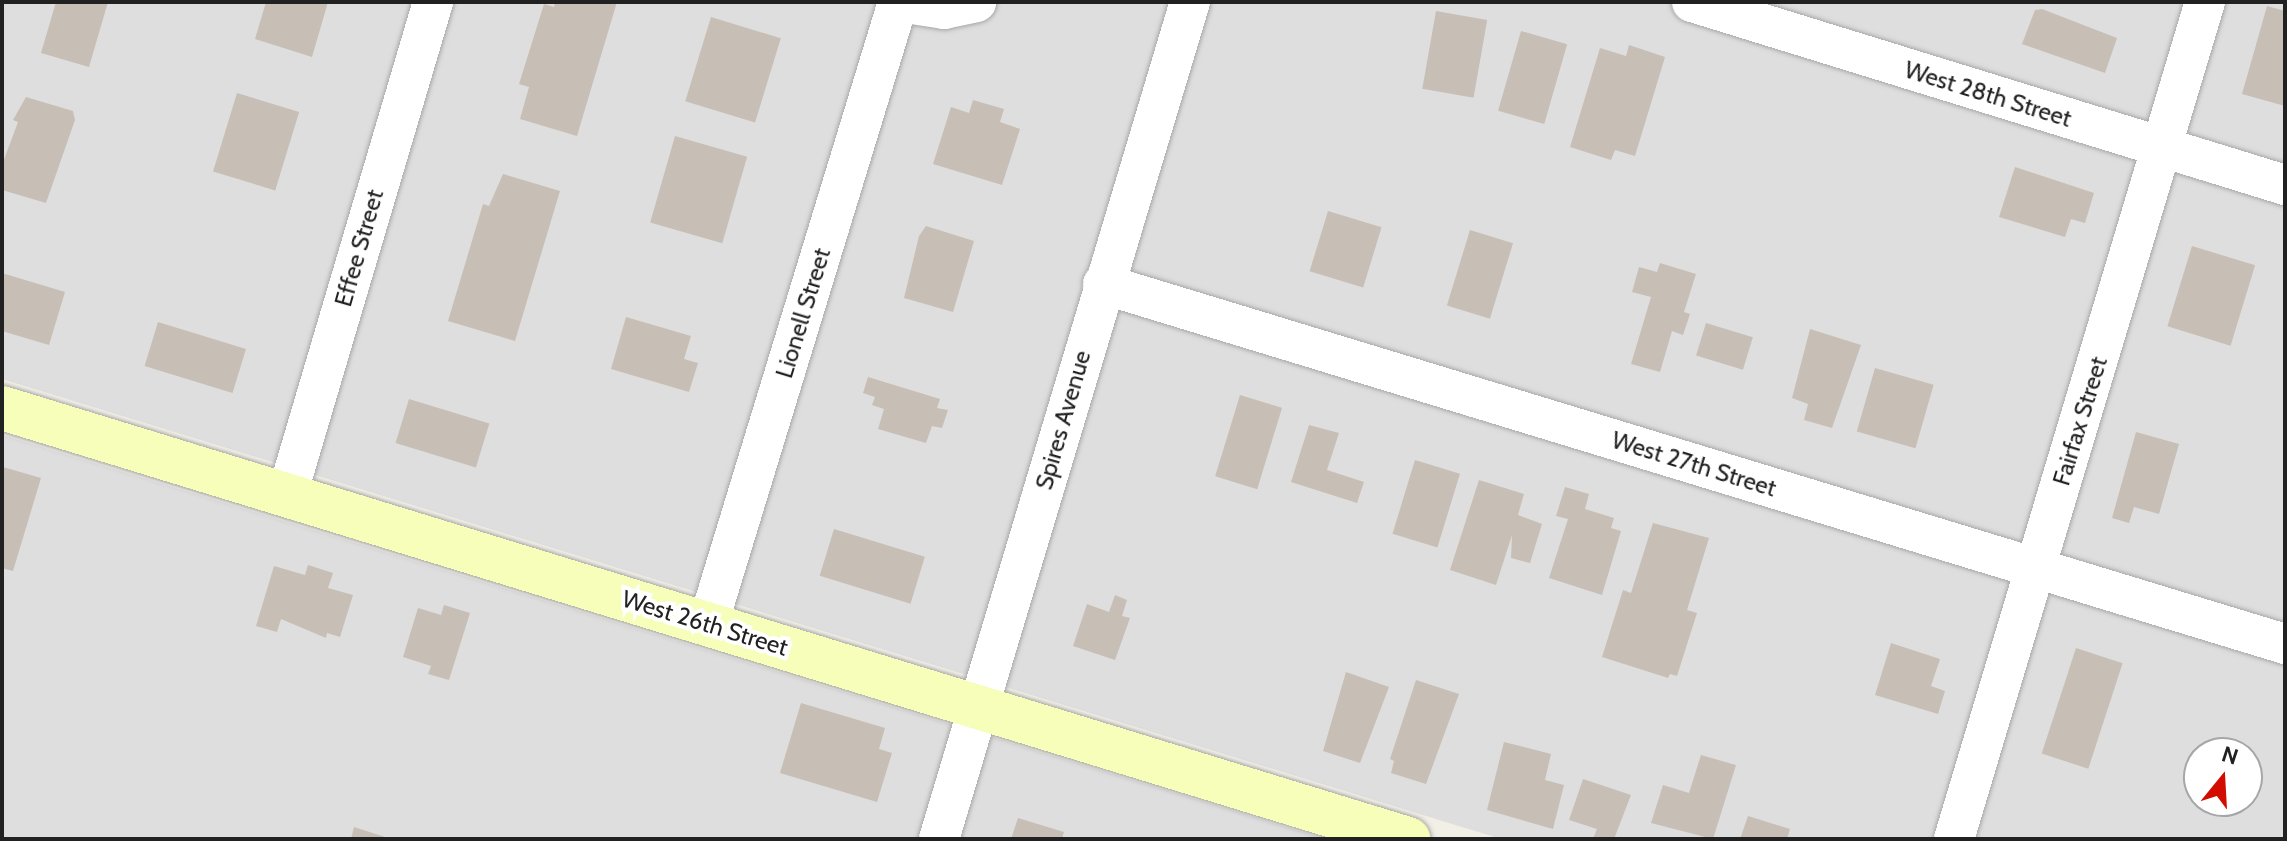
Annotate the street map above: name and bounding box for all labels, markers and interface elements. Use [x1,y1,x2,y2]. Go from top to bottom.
street label: West 28th Street [1901,55,2075,133]
street label: Effee Street [329,186,389,310]
street label: Lionell Street [770,245,836,381]
street label: Spires Avenue [1029,347,1097,493]
street label: Fairfax Street [2047,353,2113,489]
street label: West 27th Street [1608,425,1780,503]
street label: West 26th Street [619,584,791,662]
north arrow [2183,737,2263,817]
text: N [2218,740,2242,771]

